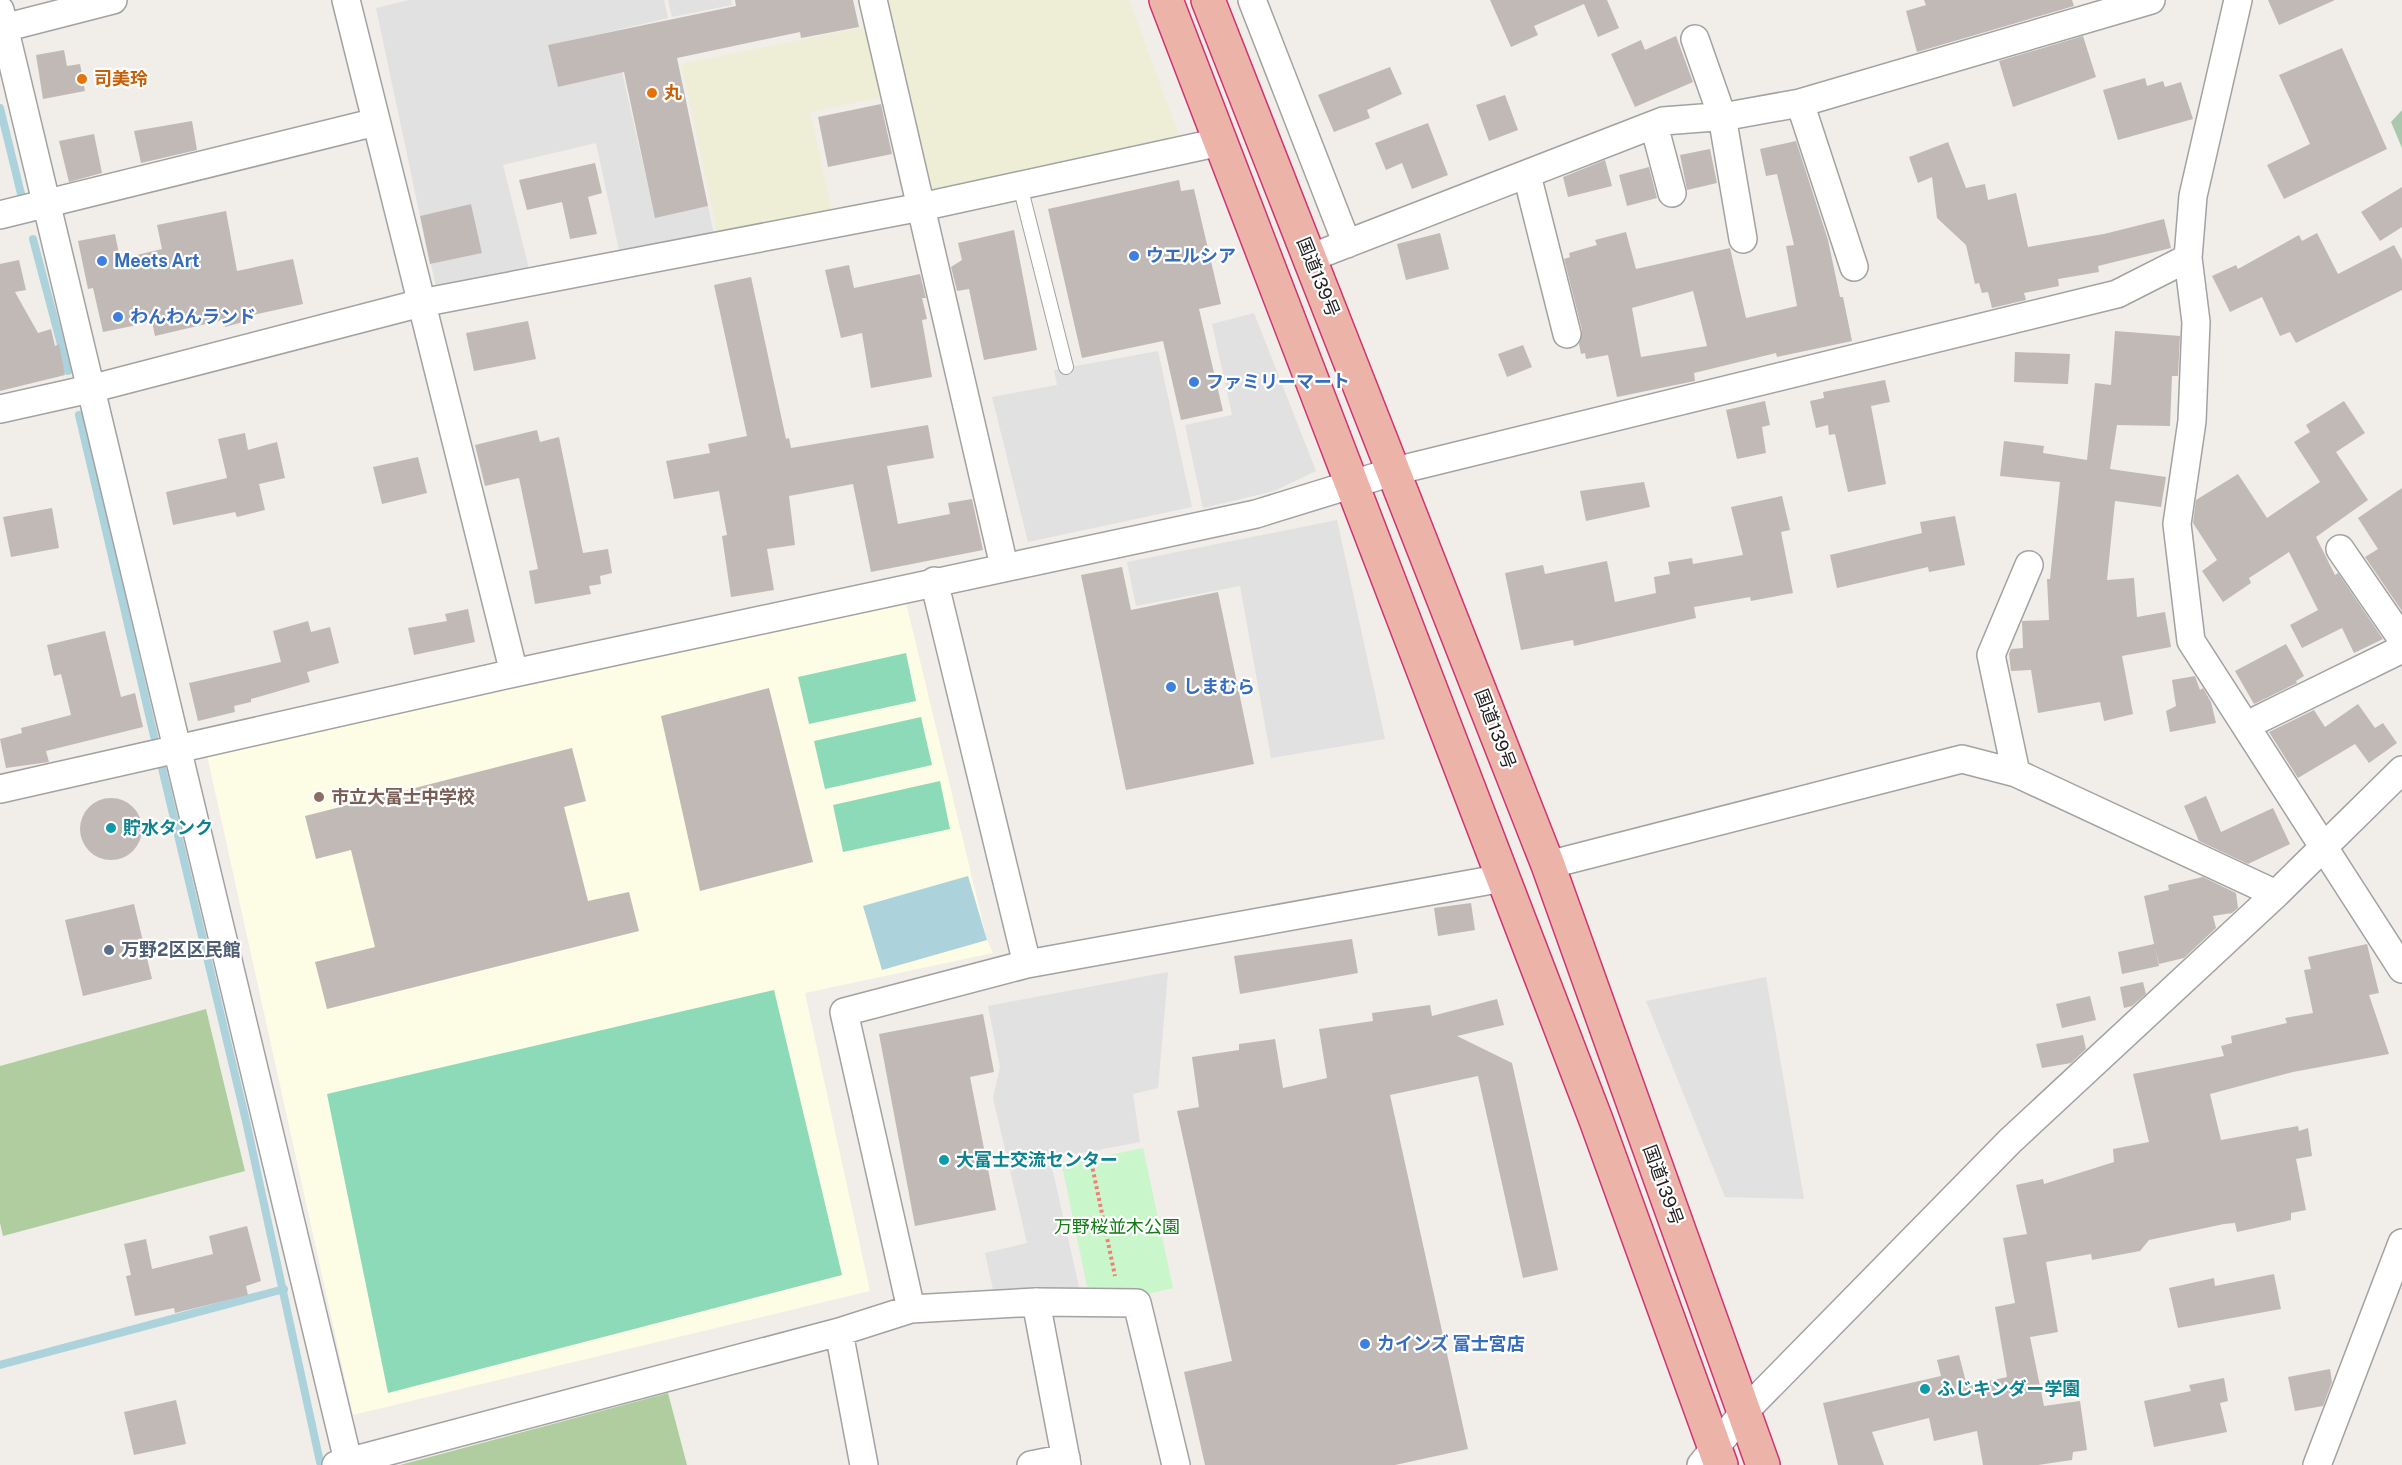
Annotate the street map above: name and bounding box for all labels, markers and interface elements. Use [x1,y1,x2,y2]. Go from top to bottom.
place label: 司美玲 [94,68,148,89]
marker: 司美玲 [75,72,89,86]
place label: 丸 [664,82,682,103]
marker: 丸 [645,86,659,100]
street label: 国道139号 [1293,234,1344,320]
place label: ウエルシア [1146,245,1236,266]
marker: ウエルシア [1127,249,1141,263]
place label: Meets Art [114,250,200,271]
marker: Meets Art [95,254,109,268]
place label: わんわんランド [130,306,256,327]
marker: わんわんランド [111,310,125,324]
place label: ファミリーマート [1206,371,1350,392]
marker: ファミリーマート [1187,375,1201,389]
place label: しまむら [1183,676,1255,697]
marker: しまむら [1164,680,1178,694]
street label: 国道139号 [1471,686,1520,772]
place label: 市立大富士中学校 [331,786,475,807]
marker: 市立大富士中学校 [312,790,326,804]
place label: 貯水タンク [123,817,213,838]
marker: 貯水タンク [104,821,118,835]
place label: 万野2区区民館 [121,939,240,960]
marker: 万野2区区民館 [102,943,116,957]
street label: 国道139号 [1639,1142,1688,1228]
place label: 大富士交流センター [956,1149,1118,1170]
marker: 大富士交流センター [937,1153,951,1167]
park label: 万野桜並木公園 [1054,1216,1180,1237]
place label: カインズ 富士宮店 [1377,1333,1525,1354]
marker: カインズ 富士宮店 [1358,1337,1372,1351]
place label: ふじキンダー学園 [1937,1378,2080,1399]
marker: ふじキンダー学園 [1918,1382,1932,1396]

